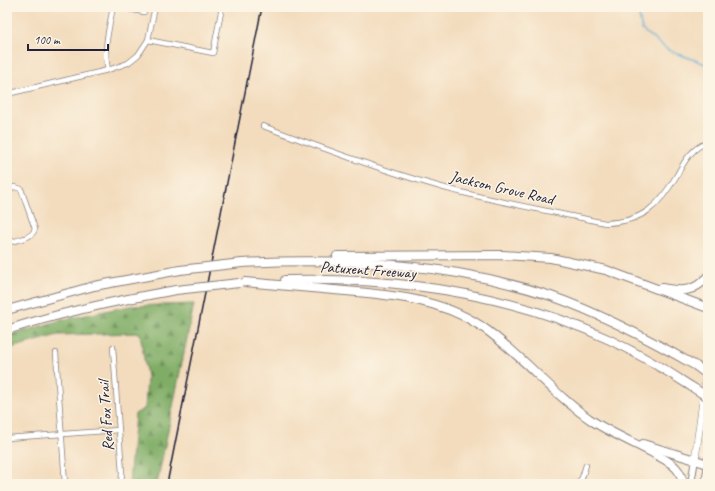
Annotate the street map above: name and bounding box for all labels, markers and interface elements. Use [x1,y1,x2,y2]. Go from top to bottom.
scale bar [28,26,108,52]
text: 100 m [34,32,61,48]
street label: Jackson Grove Road [447,166,558,210]
street label: Patuxent Freeway [319,257,418,283]
street label: Red Fox Trail [93,377,118,452]

